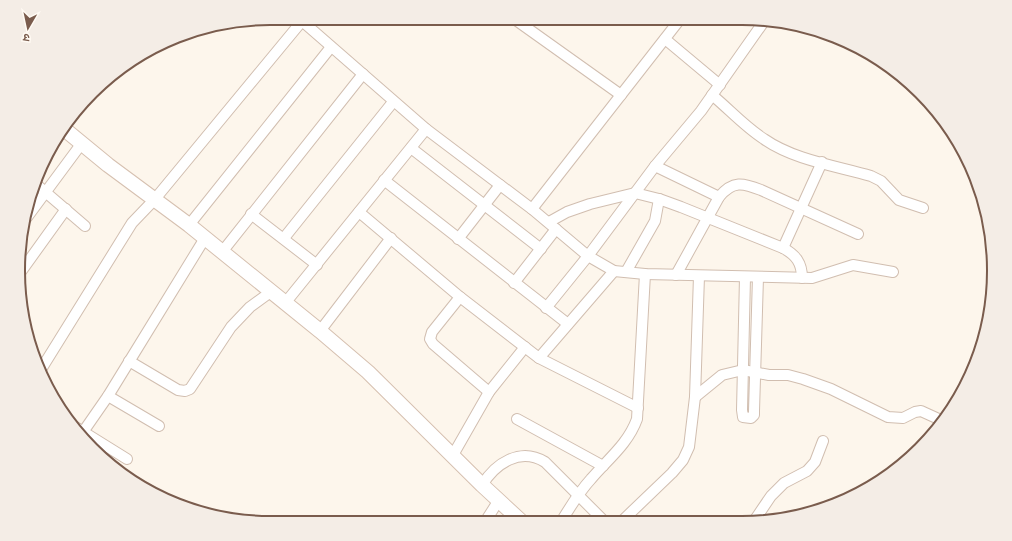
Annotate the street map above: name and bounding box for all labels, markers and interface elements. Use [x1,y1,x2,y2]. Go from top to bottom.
north arrow [8,8,48,48]
text: उ [22,30,31,44]

